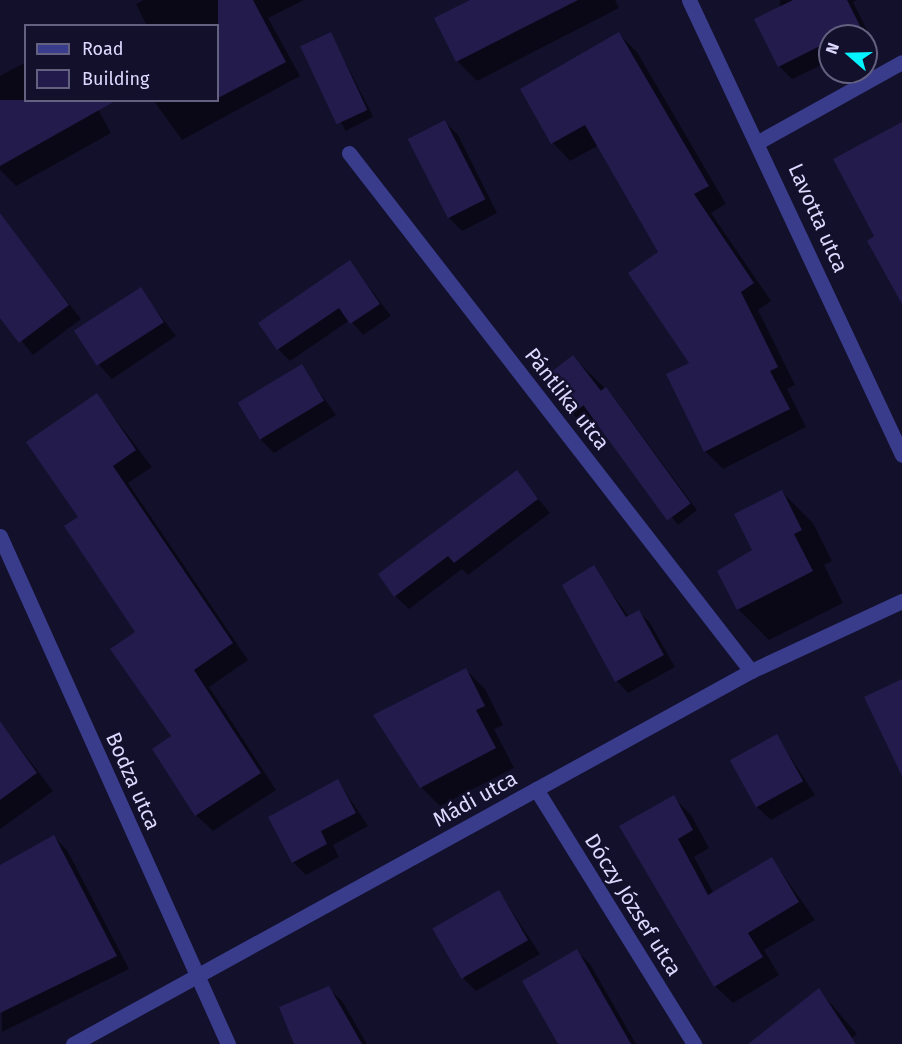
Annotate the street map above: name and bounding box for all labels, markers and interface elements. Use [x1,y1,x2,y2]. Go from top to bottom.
legend [24,24,219,102]
north arrow [818,24,878,84]
text: Road [82,38,124,60]
text: N [822,40,843,57]
text: Building [82,68,149,90]
street label: Lavotta utca [783,160,853,276]
street label: Pántlika utca [519,343,615,455]
street label: Bodza utca [100,728,166,834]
street label: Mádi utca [428,766,522,832]
street label: Dóczy József utca [579,829,687,981]

